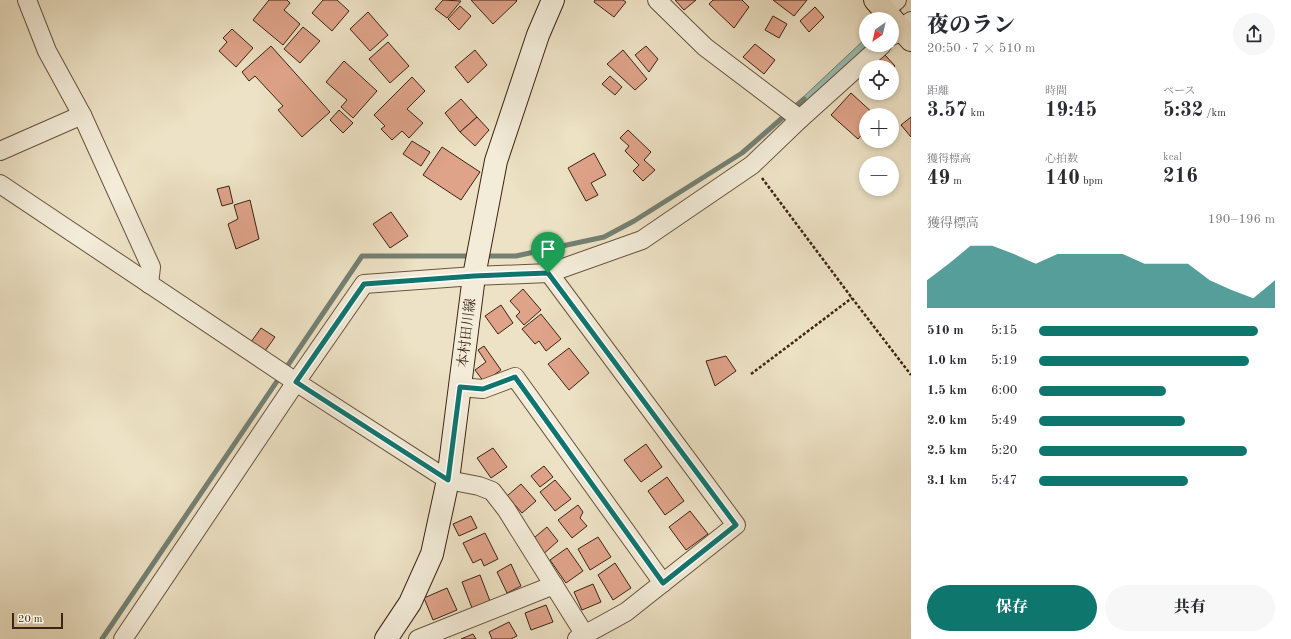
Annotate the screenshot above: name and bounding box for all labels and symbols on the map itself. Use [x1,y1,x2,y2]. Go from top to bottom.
north arrow [859,12,899,52]
pin [531,232,565,273]
street label: 本村田川線 [455,297,478,369]
scale bar [12,611,63,630]

